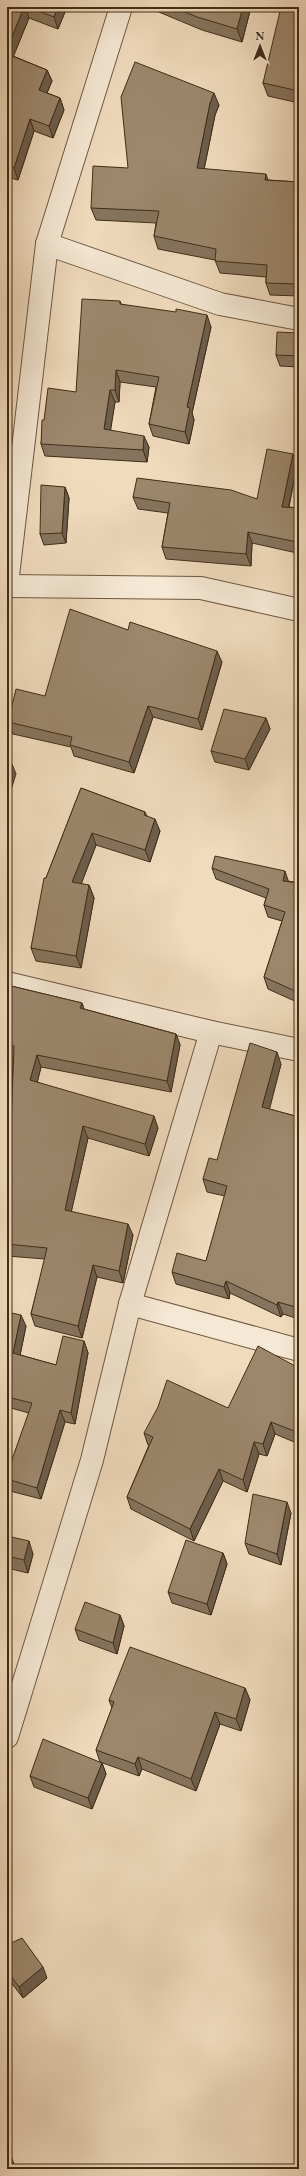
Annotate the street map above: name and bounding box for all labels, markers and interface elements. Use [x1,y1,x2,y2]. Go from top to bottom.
north arrow [240,26,280,66]
text: N [256,29,265,43]

